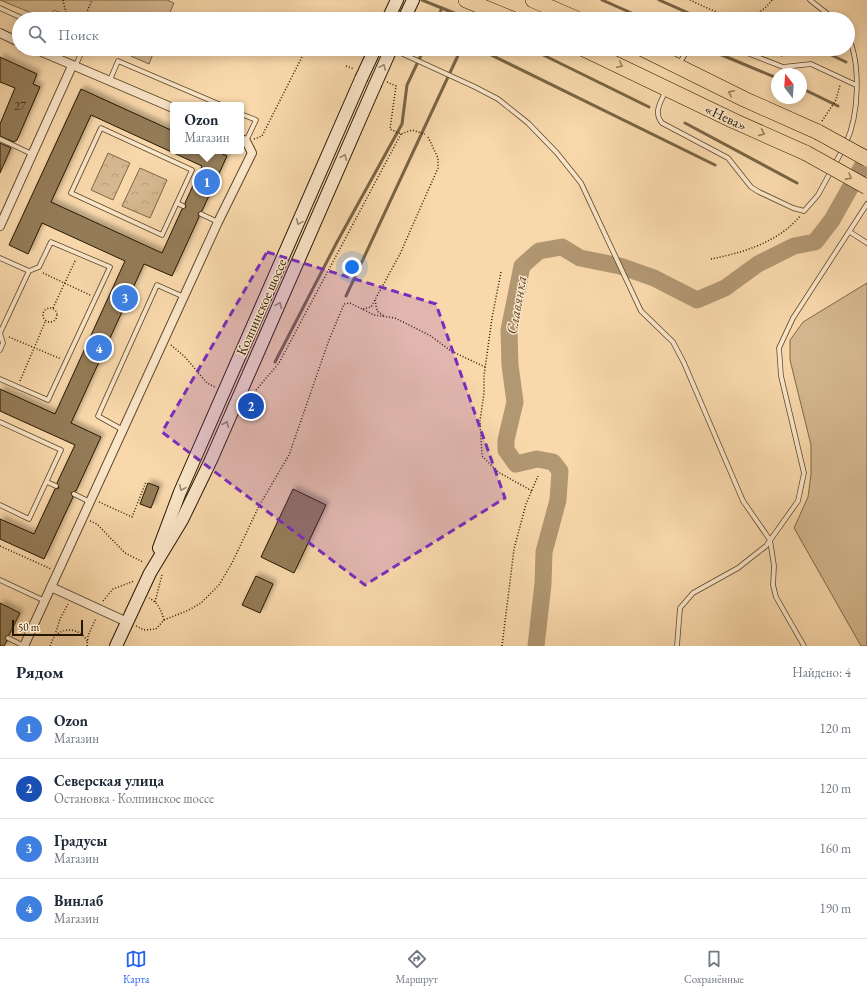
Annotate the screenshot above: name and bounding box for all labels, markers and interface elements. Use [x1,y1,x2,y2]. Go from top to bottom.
search box [12,12,855,56]
icon: search [26,23,48,45]
text: Поиск [58,25,99,44]
one-way arrow [615,60,623,68]
one-way arrow [378,64,386,71]
north arrow [771,68,807,104]
one-way arrow [728,90,736,97]
house number: 27 [14,98,26,114]
street label: «Нева» [702,99,750,135]
popup [170,102,244,154]
text: Ozon [185,110,219,129]
text: Магазин [185,129,229,146]
one-way arrow [758,129,765,137]
one-way arrow [339,154,347,162]
pin: 1 [194,167,220,197]
one-way arrow [845,172,852,179]
one-way arrow [296,218,304,225]
street label: Колпинское шоссе [232,255,291,358]
your location [342,257,362,277]
water label: Славянка [502,274,530,336]
pin: 3 [112,283,138,313]
one-way arrow [274,302,282,309]
pin: 4 [86,333,112,363]
pin: 2 [238,391,264,421]
one-way arrow [221,420,229,428]
one-way arrow [179,483,187,491]
scale bar [12,618,83,637]
text: 50 m [18,620,39,634]
text: Рядом [16,661,64,683]
text: Найдено: 4 [792,664,851,681]
text: Ozon [54,711,88,730]
text: 1 [26,720,32,737]
text: 120 m [820,720,851,737]
text: Магазин [54,730,99,747]
text: Северская улица [54,771,164,790]
text: 2 [26,780,32,797]
text: 120 m [820,780,851,797]
text: Остановка · Колпинское шоссе [54,790,214,807]
text: Градусы [54,831,107,850]
text: 3 [26,840,32,857]
text: 160 m [820,840,851,857]
text: Магазин [54,850,99,867]
text: Винлаб [54,891,103,910]
text: 4 [26,900,32,917]
text: 190 m [820,900,851,917]
text: Магазин [54,910,99,927]
tab: Карта [123,948,149,986]
tab: Маршрут [396,948,438,986]
tab: Сохранённые [684,948,744,986]

